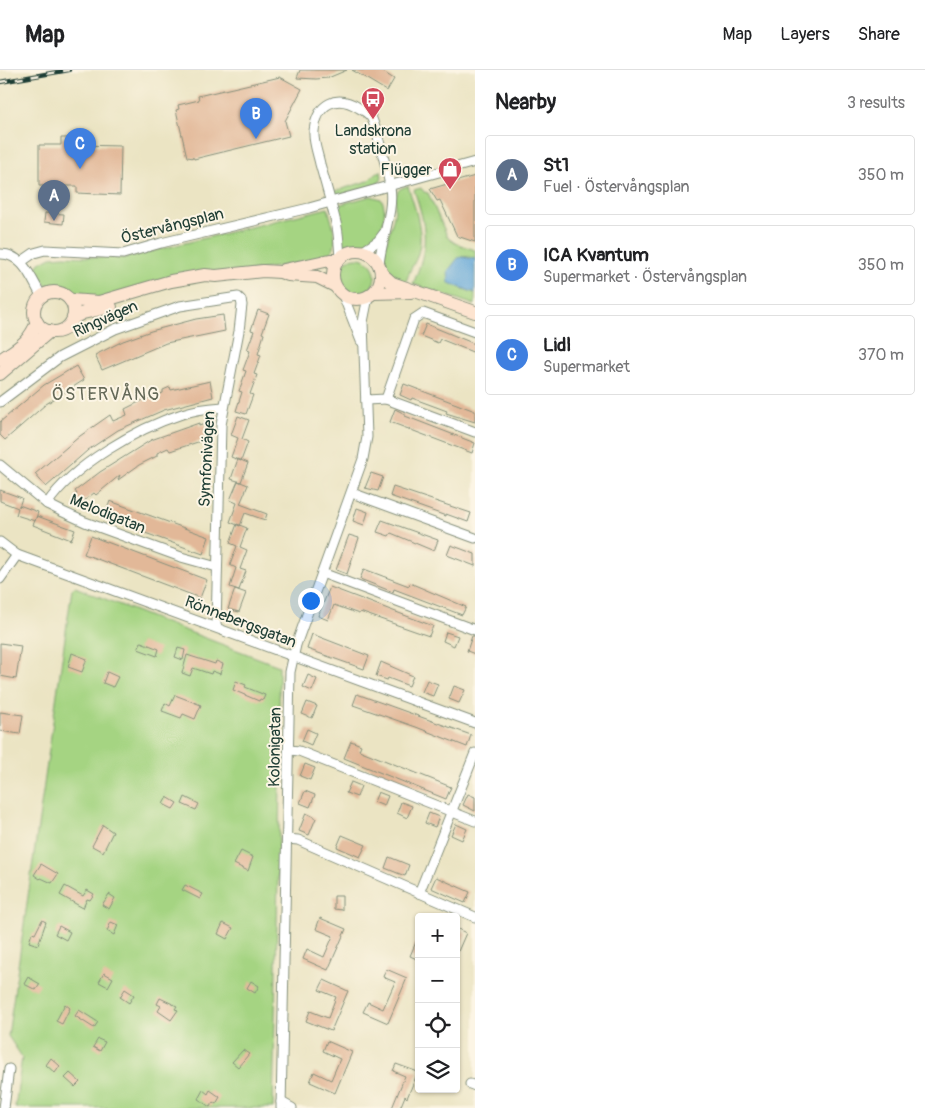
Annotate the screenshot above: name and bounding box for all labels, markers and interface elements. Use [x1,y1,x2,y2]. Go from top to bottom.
text: Map [25,20,65,49]
text: Map [723,23,752,46]
text: Layers [780,23,830,46]
text: Share [858,23,900,46]
bus stop icon: Landskrona station [360,86,386,120]
text: Nearby [495,89,556,116]
text: 3 results [847,93,905,113]
pin: B [240,98,272,139]
place label: Landskrona station [334,121,412,159]
pin: C [64,128,96,169]
text: St1 [543,153,569,177]
shop icon: Flügger [437,156,463,190]
place label: Flügger [381,160,432,180]
text: A [507,165,517,185]
text: 350 m [858,165,904,185]
text: Fuel · Östervångsplan [543,177,690,197]
pin: A [38,180,70,221]
street label: Östervångsplan [119,204,226,248]
text: ICA Kvantum [543,243,649,267]
text: B [507,255,517,275]
text: 350 m [858,255,904,275]
text: Supermarket · Östervångsplan [543,267,747,287]
street label: Ringvägen [70,296,141,342]
text: Lidl [543,333,571,357]
text: C [507,345,517,365]
text: 370 m [858,345,904,365]
text: Supermarket [543,357,630,377]
district label: ÖSTERVÅNG [52,382,160,406]
street label: Symfonivägen [194,410,220,508]
street label: Melodigatan [67,490,148,538]
your location [298,588,324,614]
street label: Rönnebergsgatan [182,591,299,652]
street label: Kolonigatan [264,707,286,787]
map controls [415,913,460,1093]
button: + [415,913,460,958]
button: − [415,958,460,1003]
button: locate [415,1003,460,1048]
button: layers [415,1048,460,1093]

